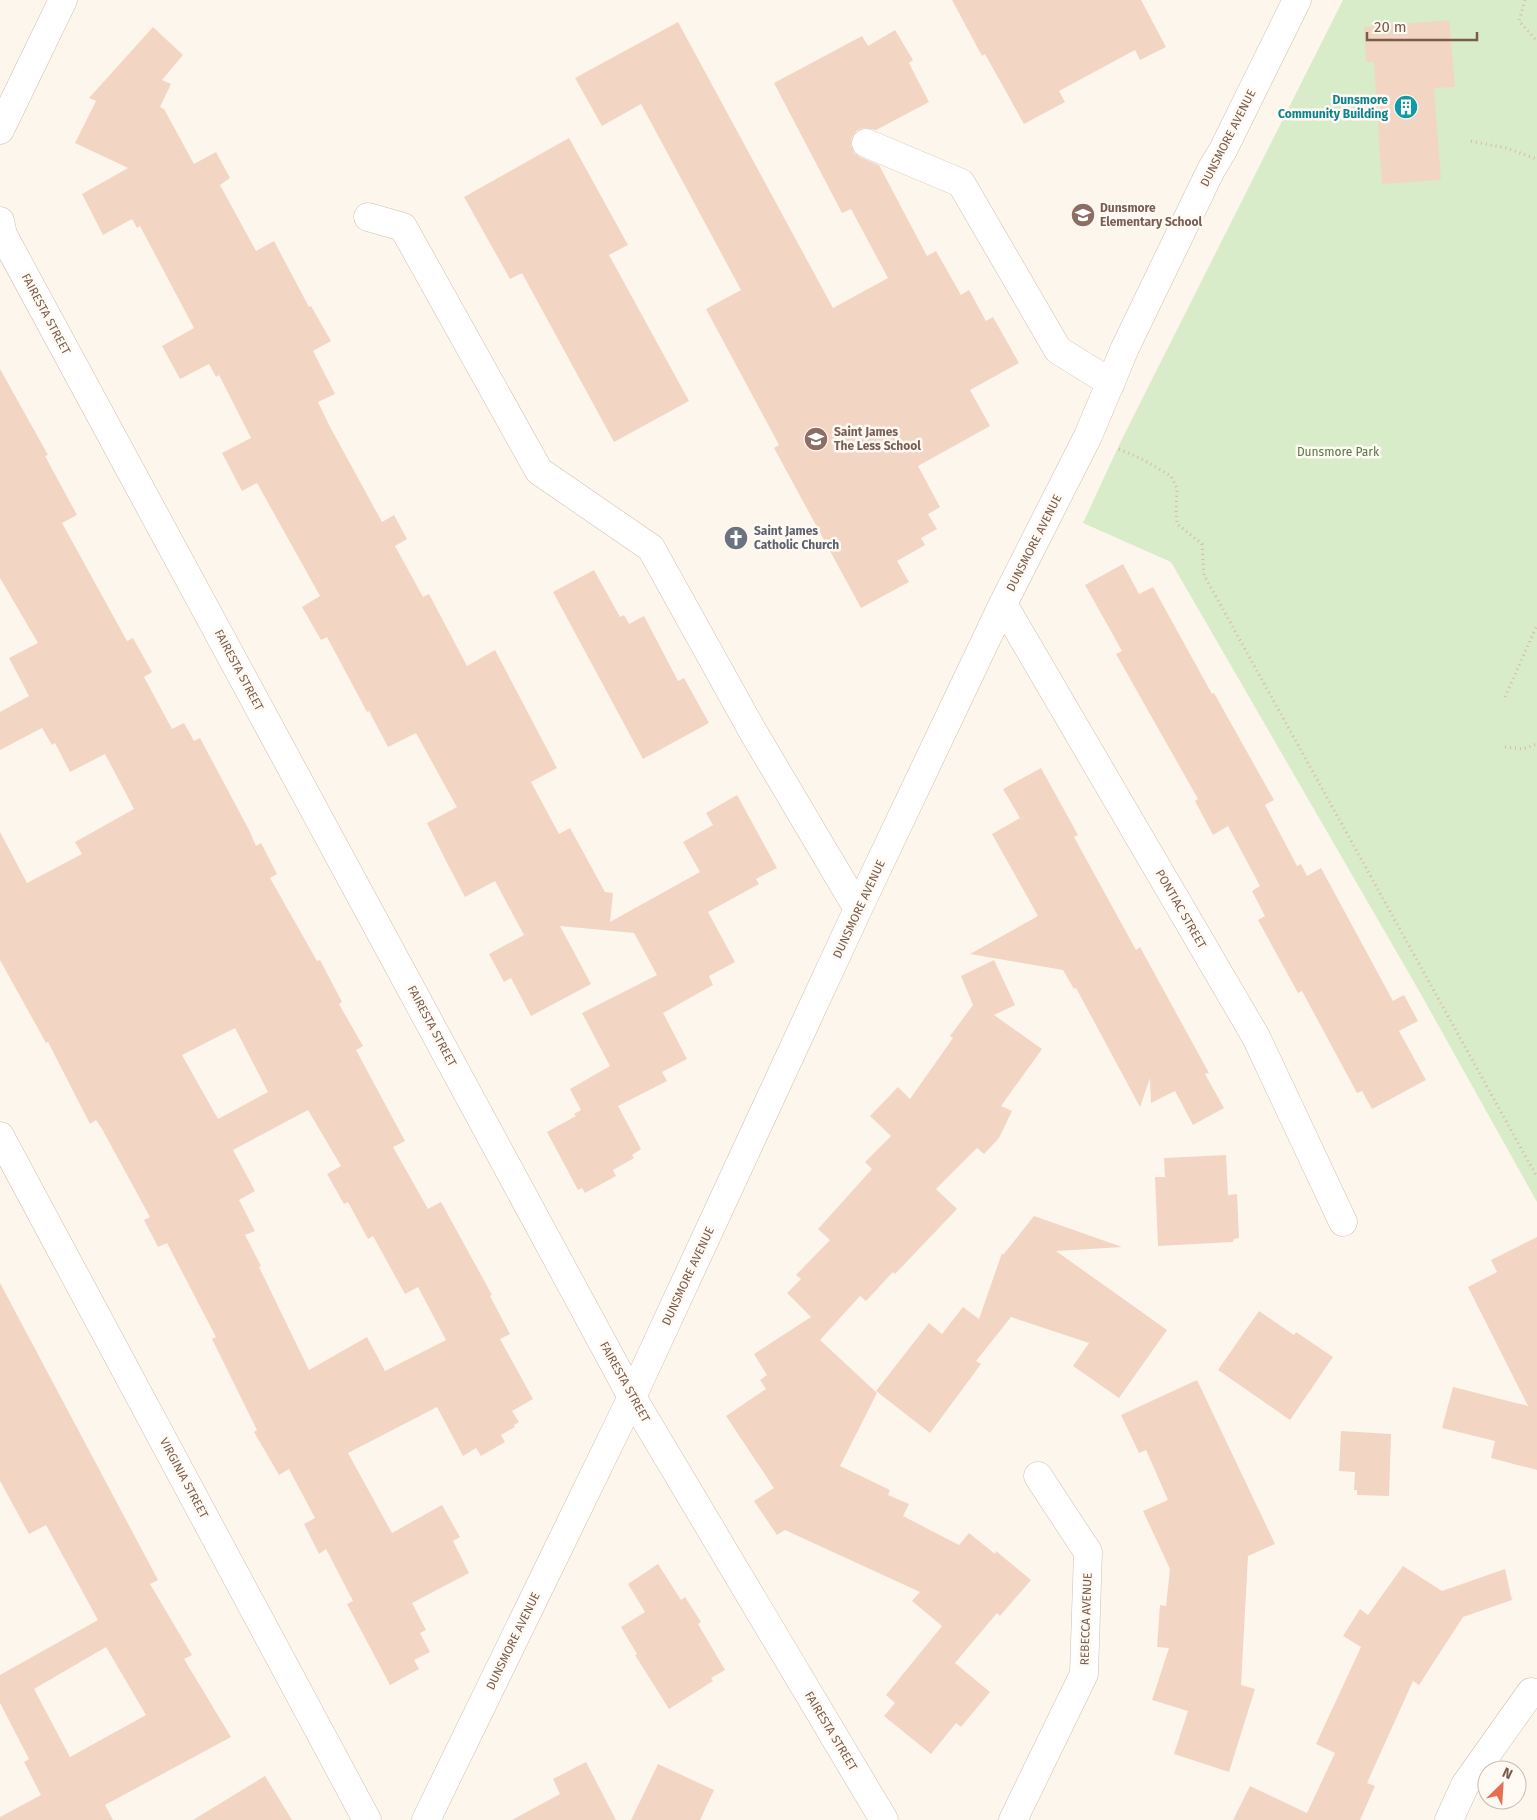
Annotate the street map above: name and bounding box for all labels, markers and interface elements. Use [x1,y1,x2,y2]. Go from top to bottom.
scale bar [1367,10,1477,42]
text: 20 m [1374,18,1407,36]
street label: DUNSMORE AVENUE [1197,87,1259,189]
place label: Dunsmore Community Building [1278,93,1388,121]
building icon: Dunsmore Community Building [1393,94,1419,120]
place label: Dunsmore Elementary School [1100,201,1203,229]
school or university icon: Dunsmore Elementary School [1070,202,1096,228]
street label: FAIRESTA STREET [19,271,74,358]
place label: Saint James The Less School [834,425,921,453]
school or university icon: Saint James The Less School [803,426,829,452]
park label: Dunsmore Park [1297,445,1380,459]
street label: DUNSMORE AVENUE [1003,492,1065,594]
place label: Saint James Catholic Church [754,524,839,552]
church icon: Saint James Catholic Church [723,525,749,551]
street label: FAIRESTA STREET [212,627,267,714]
street label: DUNSMORE AVENUE [830,858,888,960]
street label: PONTIAC STREET [1153,867,1210,952]
street label: FAIRESTA STREET [405,983,460,1070]
street label: DUNSMORE AVENUE [659,1225,717,1327]
street label: FAIRESTA STREET [597,1339,653,1425]
street label: VIRGINIA STREET [157,1435,211,1521]
street label: REBECCA AVENUE [1077,1572,1095,1666]
street label: DUNSMORE AVENUE [483,1590,543,1692]
street label: FAIRESTA STREET [802,1689,861,1774]
north arrow [1477,1760,1527,1810]
text: N [1499,1764,1515,1783]

